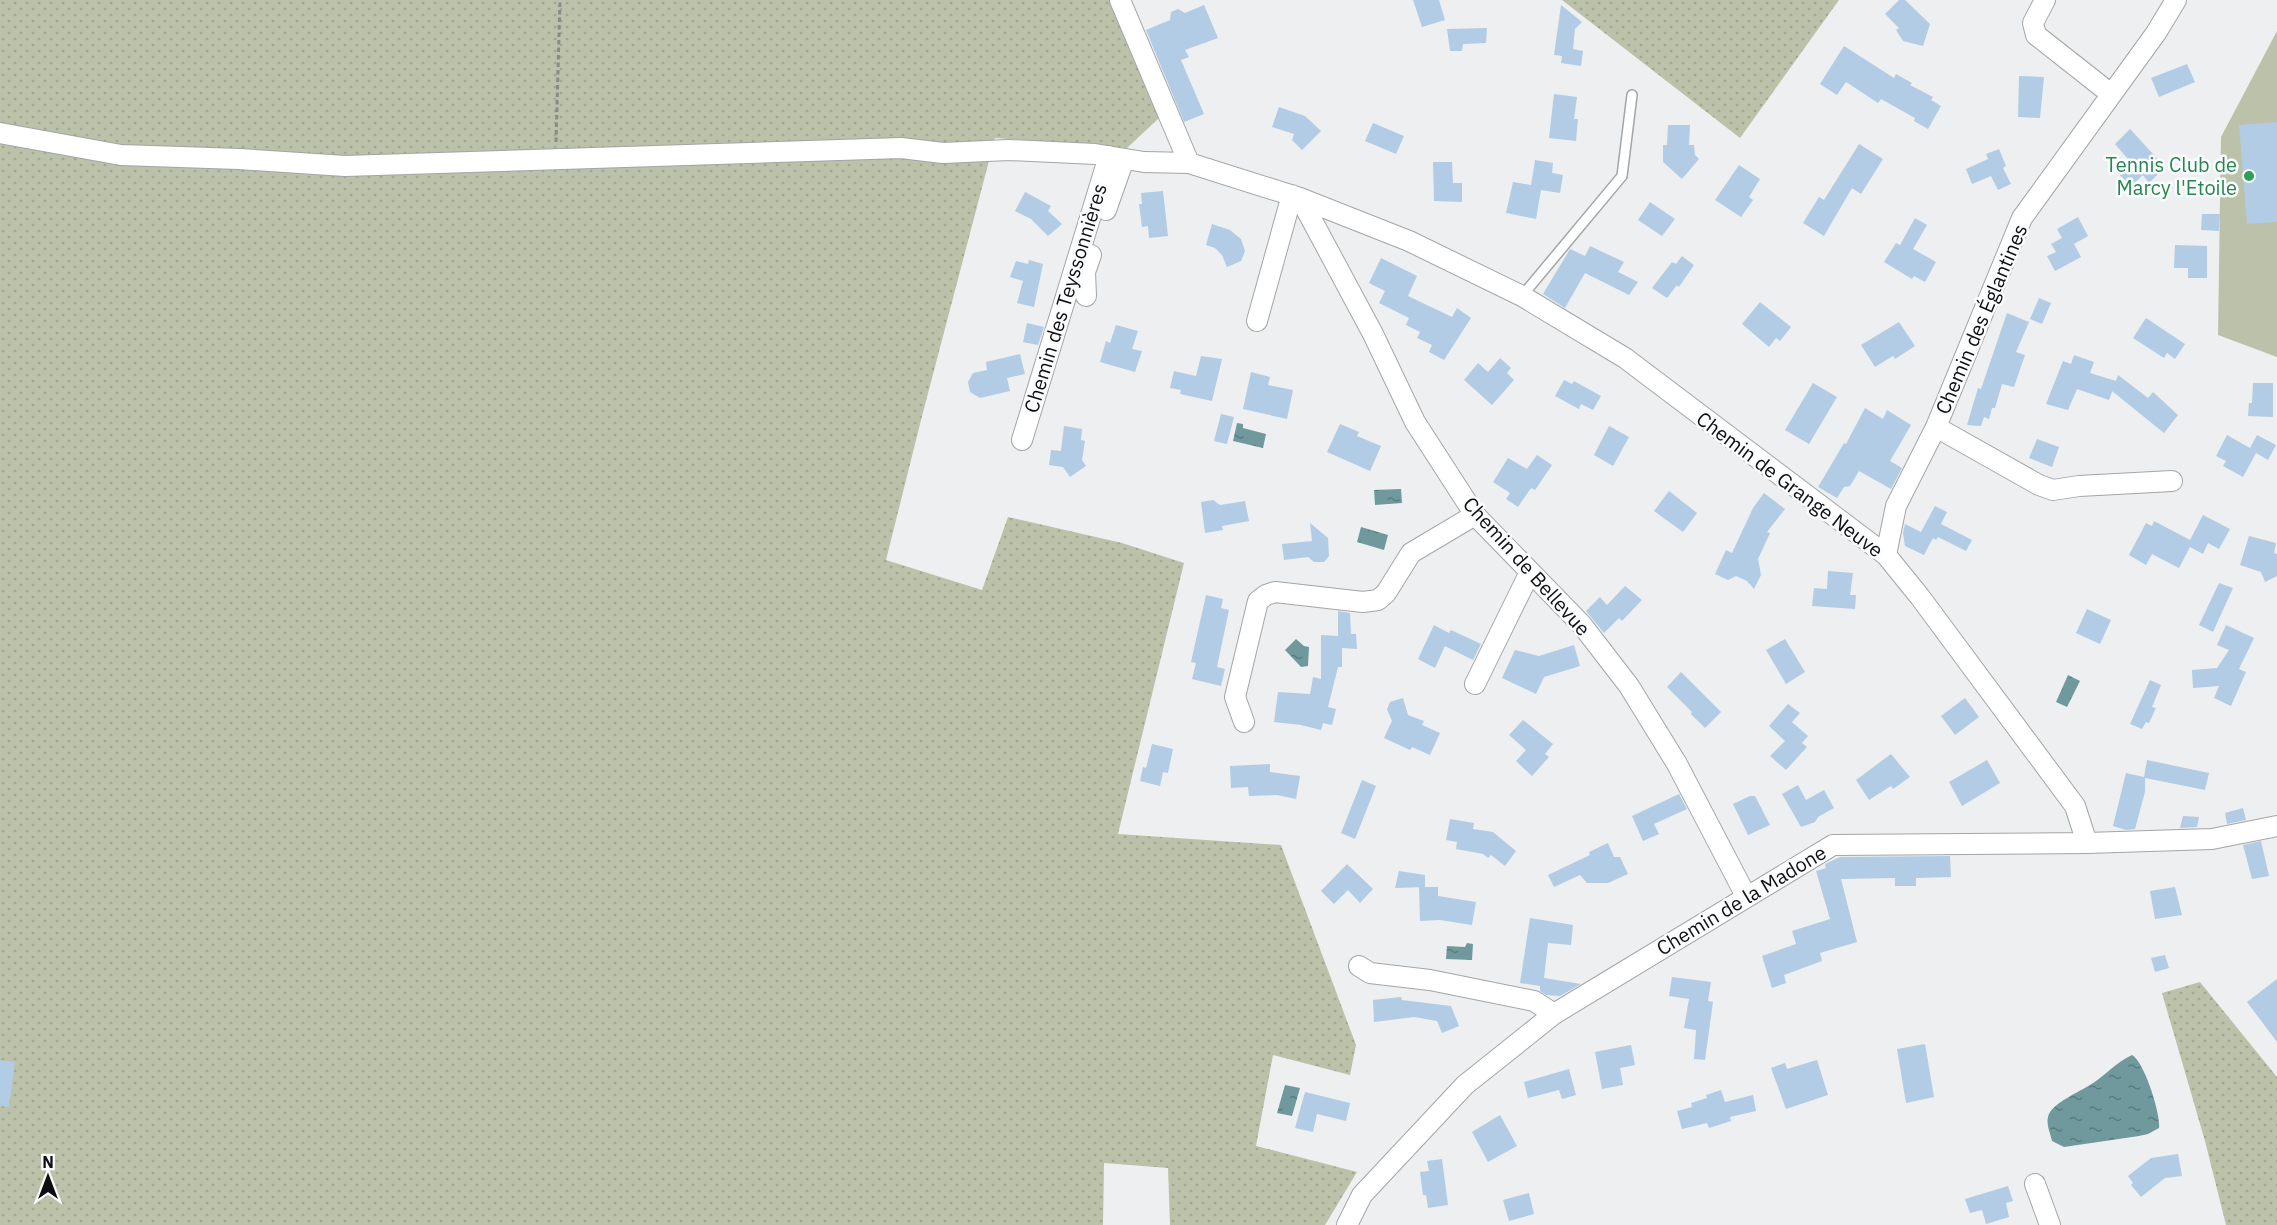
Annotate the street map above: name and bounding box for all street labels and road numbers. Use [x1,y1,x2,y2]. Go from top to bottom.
street label: Chemin des Teyssonnières [1017,180,1113,416]
street label: Chemin des Églantines [1929,220,2033,418]
street label: Chemin de Grange Neuve [1691,405,1889,563]
street label: Chemin de Bellevue [1457,491,1597,641]
street label: Chemin de la Madone [1651,839,1831,961]

